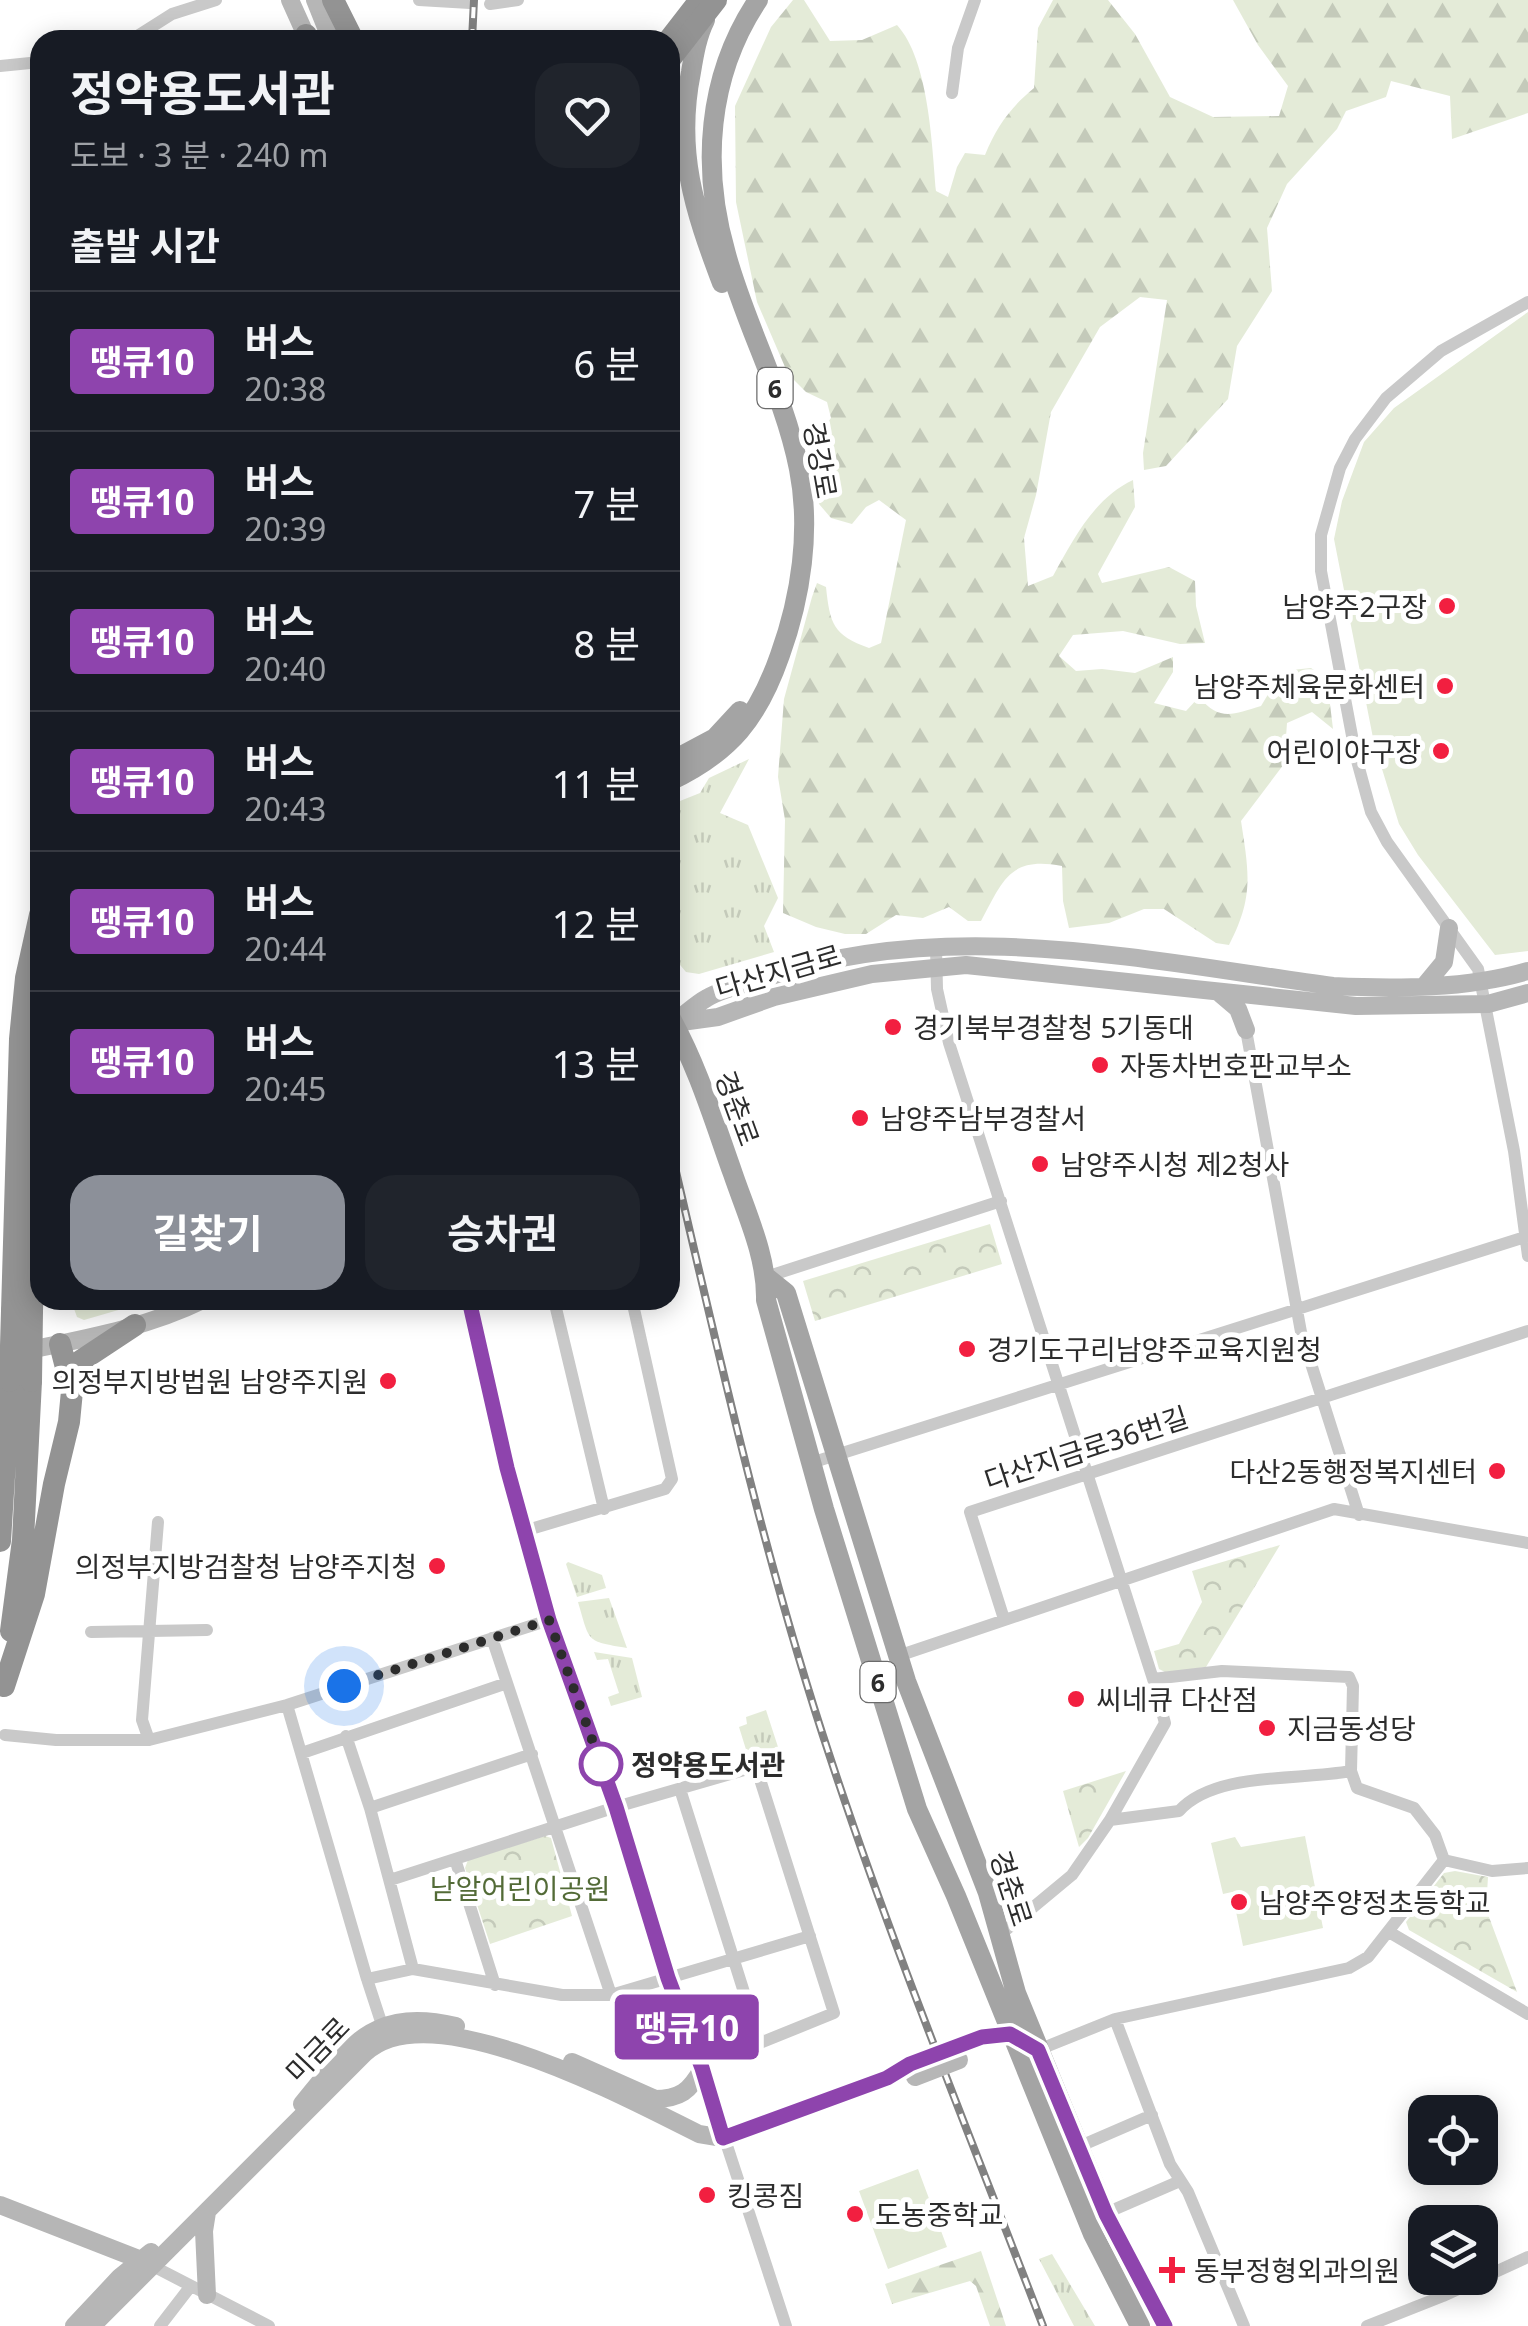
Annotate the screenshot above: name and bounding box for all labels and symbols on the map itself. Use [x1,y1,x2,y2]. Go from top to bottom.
road number: 6 [758,368,792,408]
street label: 경강로 [796,419,846,501]
place label: 남양주2구장 [1282,587,1427,625]
marker: 남양주2구장 [1436,595,1458,617]
place label: 남양주체육문화센터 [1193,667,1425,705]
marker: 남양주체육문화센터 [1434,675,1456,697]
place label: 어린이야구장 [1266,732,1421,770]
marker: 어린이야구장 [1430,740,1452,762]
street label: 다산지금로 [711,935,845,1007]
place label: 경기북부경찰청 5기동대 [913,1008,1194,1046]
marker: 경기북부경찰청 5기동대 [882,1016,904,1038]
place label: 자동차번호판교부소 [1120,1046,1352,1084]
marker: 자동차번호판교부소 [1089,1054,1111,1076]
street label: 경춘로 [707,1065,769,1151]
place label: 남양주남부경찰서 [880,1099,1086,1137]
marker: 남양주남부경찰서 [849,1107,871,1129]
place label: 남양주시청 제2청사 [1060,1145,1289,1183]
marker: 남양주시청 제2청사 [1029,1153,1051,1175]
place label: 경기도구리남양주교육지원청 [987,1330,1322,1368]
marker: 경기도구리남양주교육지원청 [956,1338,978,1360]
place label: 의정부지방법원 남양주지원 [52,1362,368,1400]
marker: 의정부지방법원 남양주지원 [377,1370,399,1392]
street label: 다산지금로36번길 [979,1397,1193,1499]
place label: 다산2동행정복지센터 [1229,1452,1477,1490]
marker: 다산2동행정복지센터 [1486,1460,1508,1482]
place label: 의정부지방검찰청 남양주지청 [75,1547,417,1585]
marker: 의정부지방검찰청 남양주지청 [426,1555,448,1577]
your location [319,1661,369,1711]
road number: 6 [860,1662,896,1702]
place label: 씨네큐 다산점 [1096,1680,1258,1718]
marker: 씨네큐 다산점 [1065,1688,1087,1710]
place label: 지금동성당 [1287,1709,1416,1747]
marker: 지금동성당 [1256,1717,1278,1739]
marker: 정약용도서관 [580,1743,622,1785]
place label: 정약용도서관 [631,1745,786,1783]
street label: 경춘로 [982,1845,1042,1931]
park label: 낟알어린이공원 [430,1869,610,1907]
place label: 남양주양정초등학교 [1259,1883,1491,1921]
marker: 남양주양정초등학교 [1228,1891,1250,1913]
line badge: 땡큐10 [617,1994,757,2060]
street label: 미금로 [276,2008,358,2090]
place label: 킹콩짐 [727,2176,804,2214]
marker: 킹콩짐 [696,2184,718,2206]
place label: 도농중학교 [875,2195,1004,2233]
marker: 도농중학교 [844,2203,866,2225]
place label: 동부정형외과의원 [1194,2251,1400,2289]
marker: 동부정형외과의원 [1159,2257,1185,2283]

